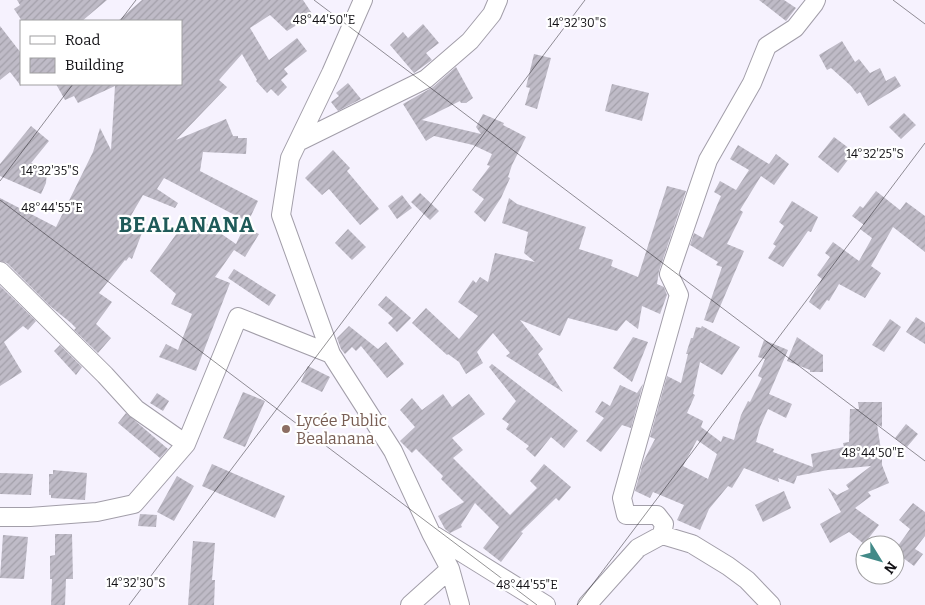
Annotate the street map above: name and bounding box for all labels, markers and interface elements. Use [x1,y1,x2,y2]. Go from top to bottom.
text: 48°44'50"E [293,13,355,27]
text: 14°32'30"S [547,16,607,30]
legend [20,20,182,85]
text: Road [65,31,100,49]
text: Building [65,56,124,74]
text: 14°32'25"S [846,147,904,161]
text: 14°32'35"S [21,164,79,178]
text: 48°44'55"E [21,201,83,215]
district label: BEALANANA [119,212,255,238]
place label: Lycée Public Bealanana [296,411,387,448]
marker: Lycée Public Bealanana [280,423,292,435]
text: 48°44'50"E [842,446,904,460]
north arrow [855,535,905,585]
text: N [880,558,900,577]
text: 14°32'30"S [106,576,166,590]
text: 48°44'55"E [496,578,558,592]

